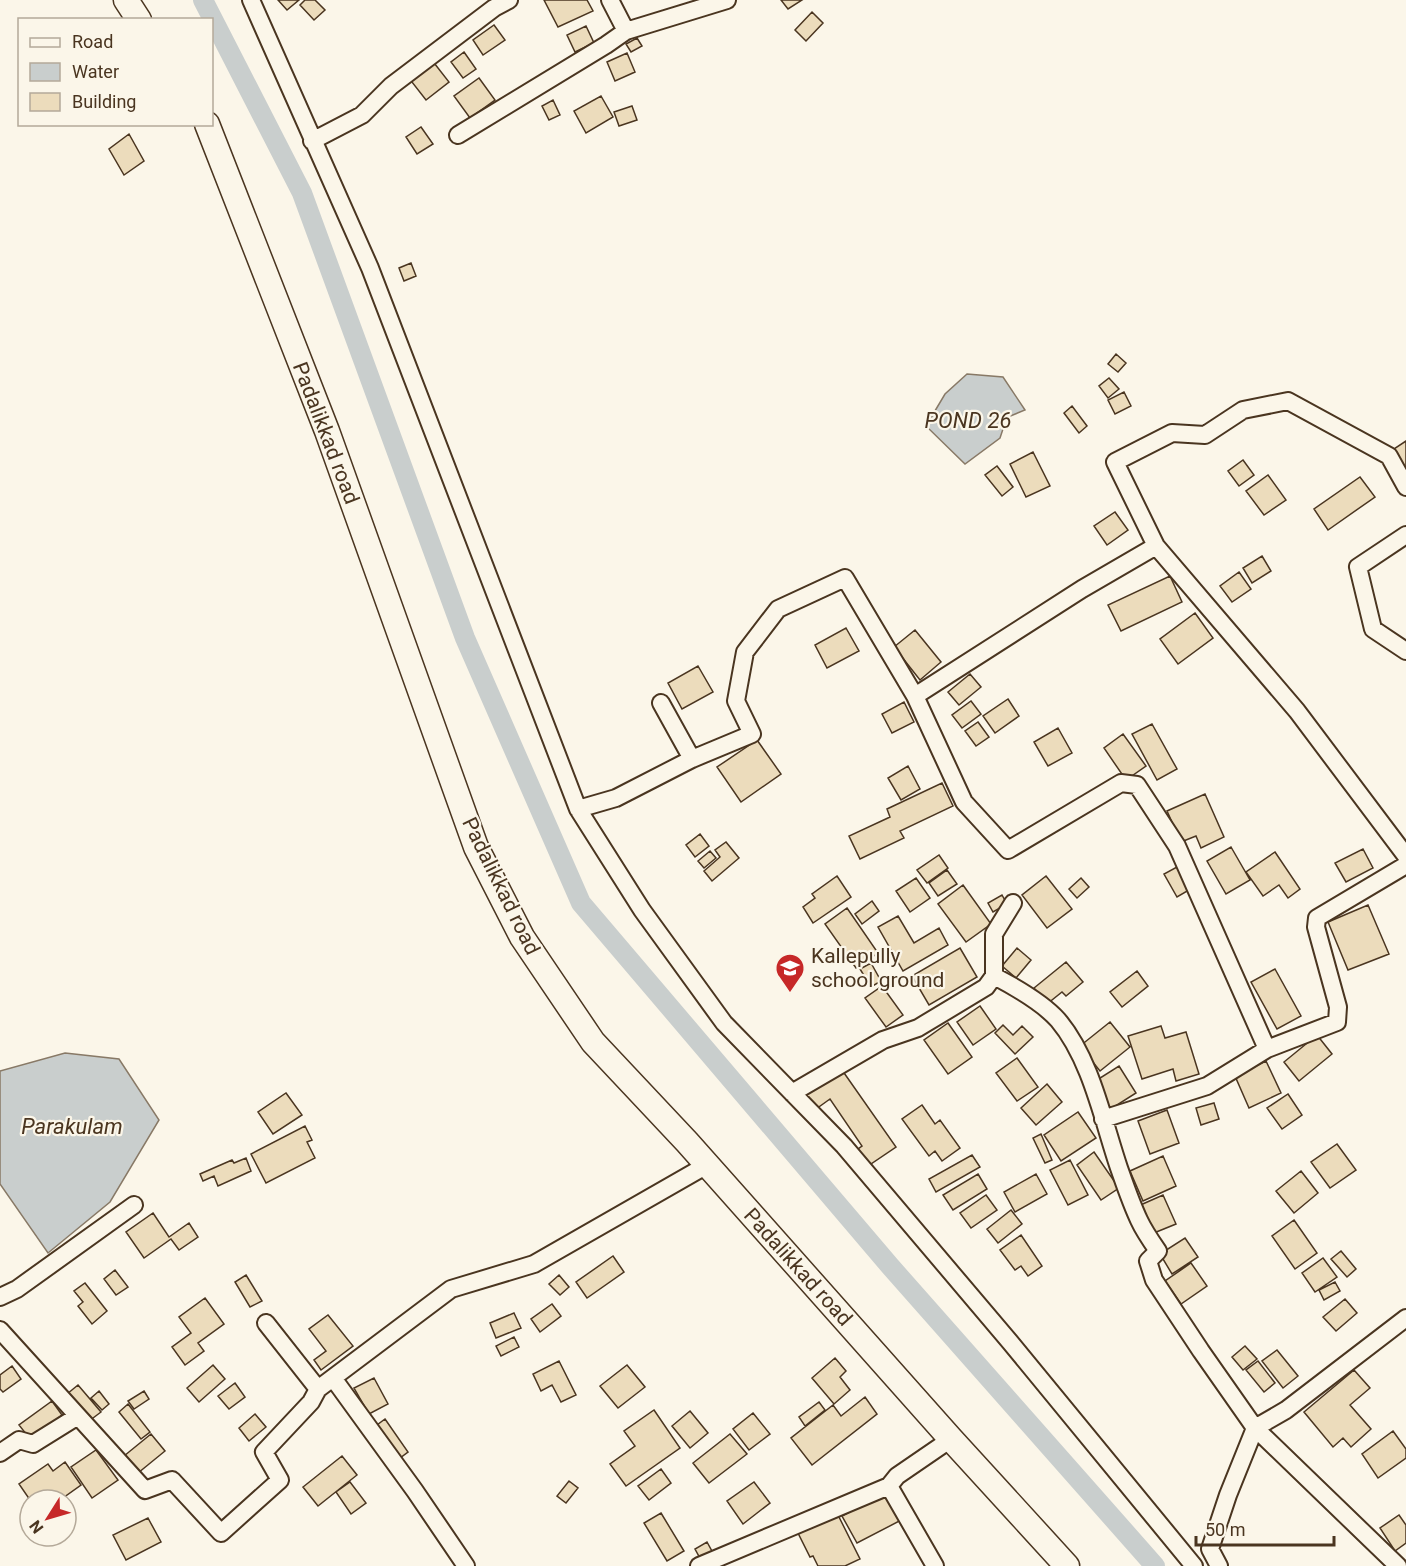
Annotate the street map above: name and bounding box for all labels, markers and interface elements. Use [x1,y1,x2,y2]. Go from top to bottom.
legend [18,18,213,126]
text: Road [72,31,113,52]
text: Water [72,61,119,82]
text: Building [72,91,136,112]
street label: Padalikkad road [288,359,364,507]
water label: POND 26 [925,408,1011,433]
street label: Padalikkad road [457,813,545,959]
place label: Kallepully school ground [811,944,944,992]
school or university icon: Kallepully school ground [774,952,806,994]
water label: Parakulam [21,1114,123,1139]
street label: Padalikkad road [739,1203,857,1331]
north arrow [18,1488,78,1548]
scale bar [1196,1509,1334,1547]
text: N [25,1516,47,1537]
text: 50 m [1205,1519,1245,1540]

